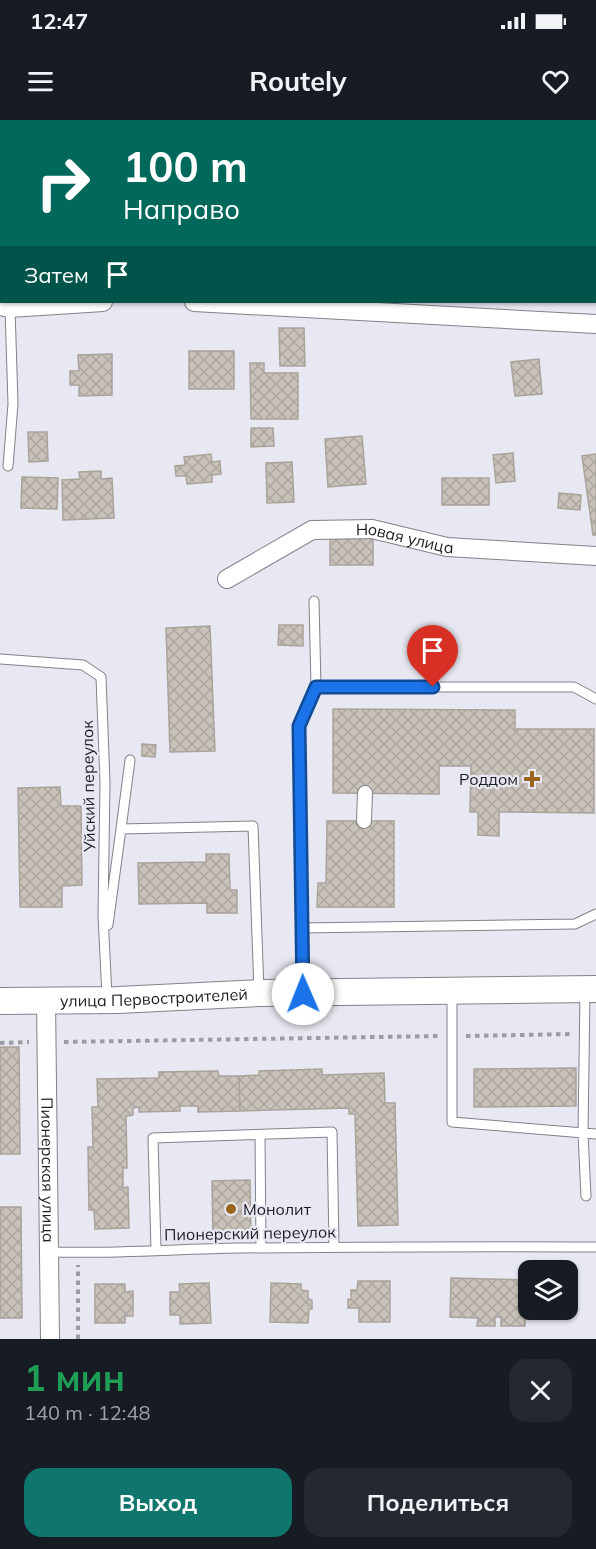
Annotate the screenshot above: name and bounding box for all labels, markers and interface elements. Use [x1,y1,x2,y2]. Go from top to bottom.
text: 12:47 [30,7,88,35]
text: Routely [249,64,347,98]
icon: menu [24,65,57,98]
icon: heart [539,65,572,98]
text: 100 m [123,140,248,193]
icon: right [24,144,102,222]
text: Направо [123,192,240,226]
icon: arrive [101,258,134,291]
text: Затем [24,261,89,289]
street label: Новая улица [356,518,454,557]
pin [407,625,458,687]
icon: arrive [416,634,449,667]
street label: Уйский переулок [77,720,99,853]
place label: Роддом [459,769,518,789]
marker: Роддом [523,770,541,788]
position arrow [271,962,335,1026]
street label: улица Первостроителей [60,984,248,1010]
street label: Пионерская улица [37,1097,59,1243]
place label: Монолит [243,1199,312,1219]
marker: Монолит [224,1202,238,1216]
street label: Пионерский переулок [164,1221,336,1244]
map controls [518,1260,578,1320]
button: layers [518,1260,578,1320]
text: 1 мин [24,1355,125,1400]
button: close [509,1359,572,1422]
text: 140 m · 12:48 [24,1400,150,1425]
button: Выход [24,1468,292,1537]
button: Поделиться [304,1468,572,1537]

